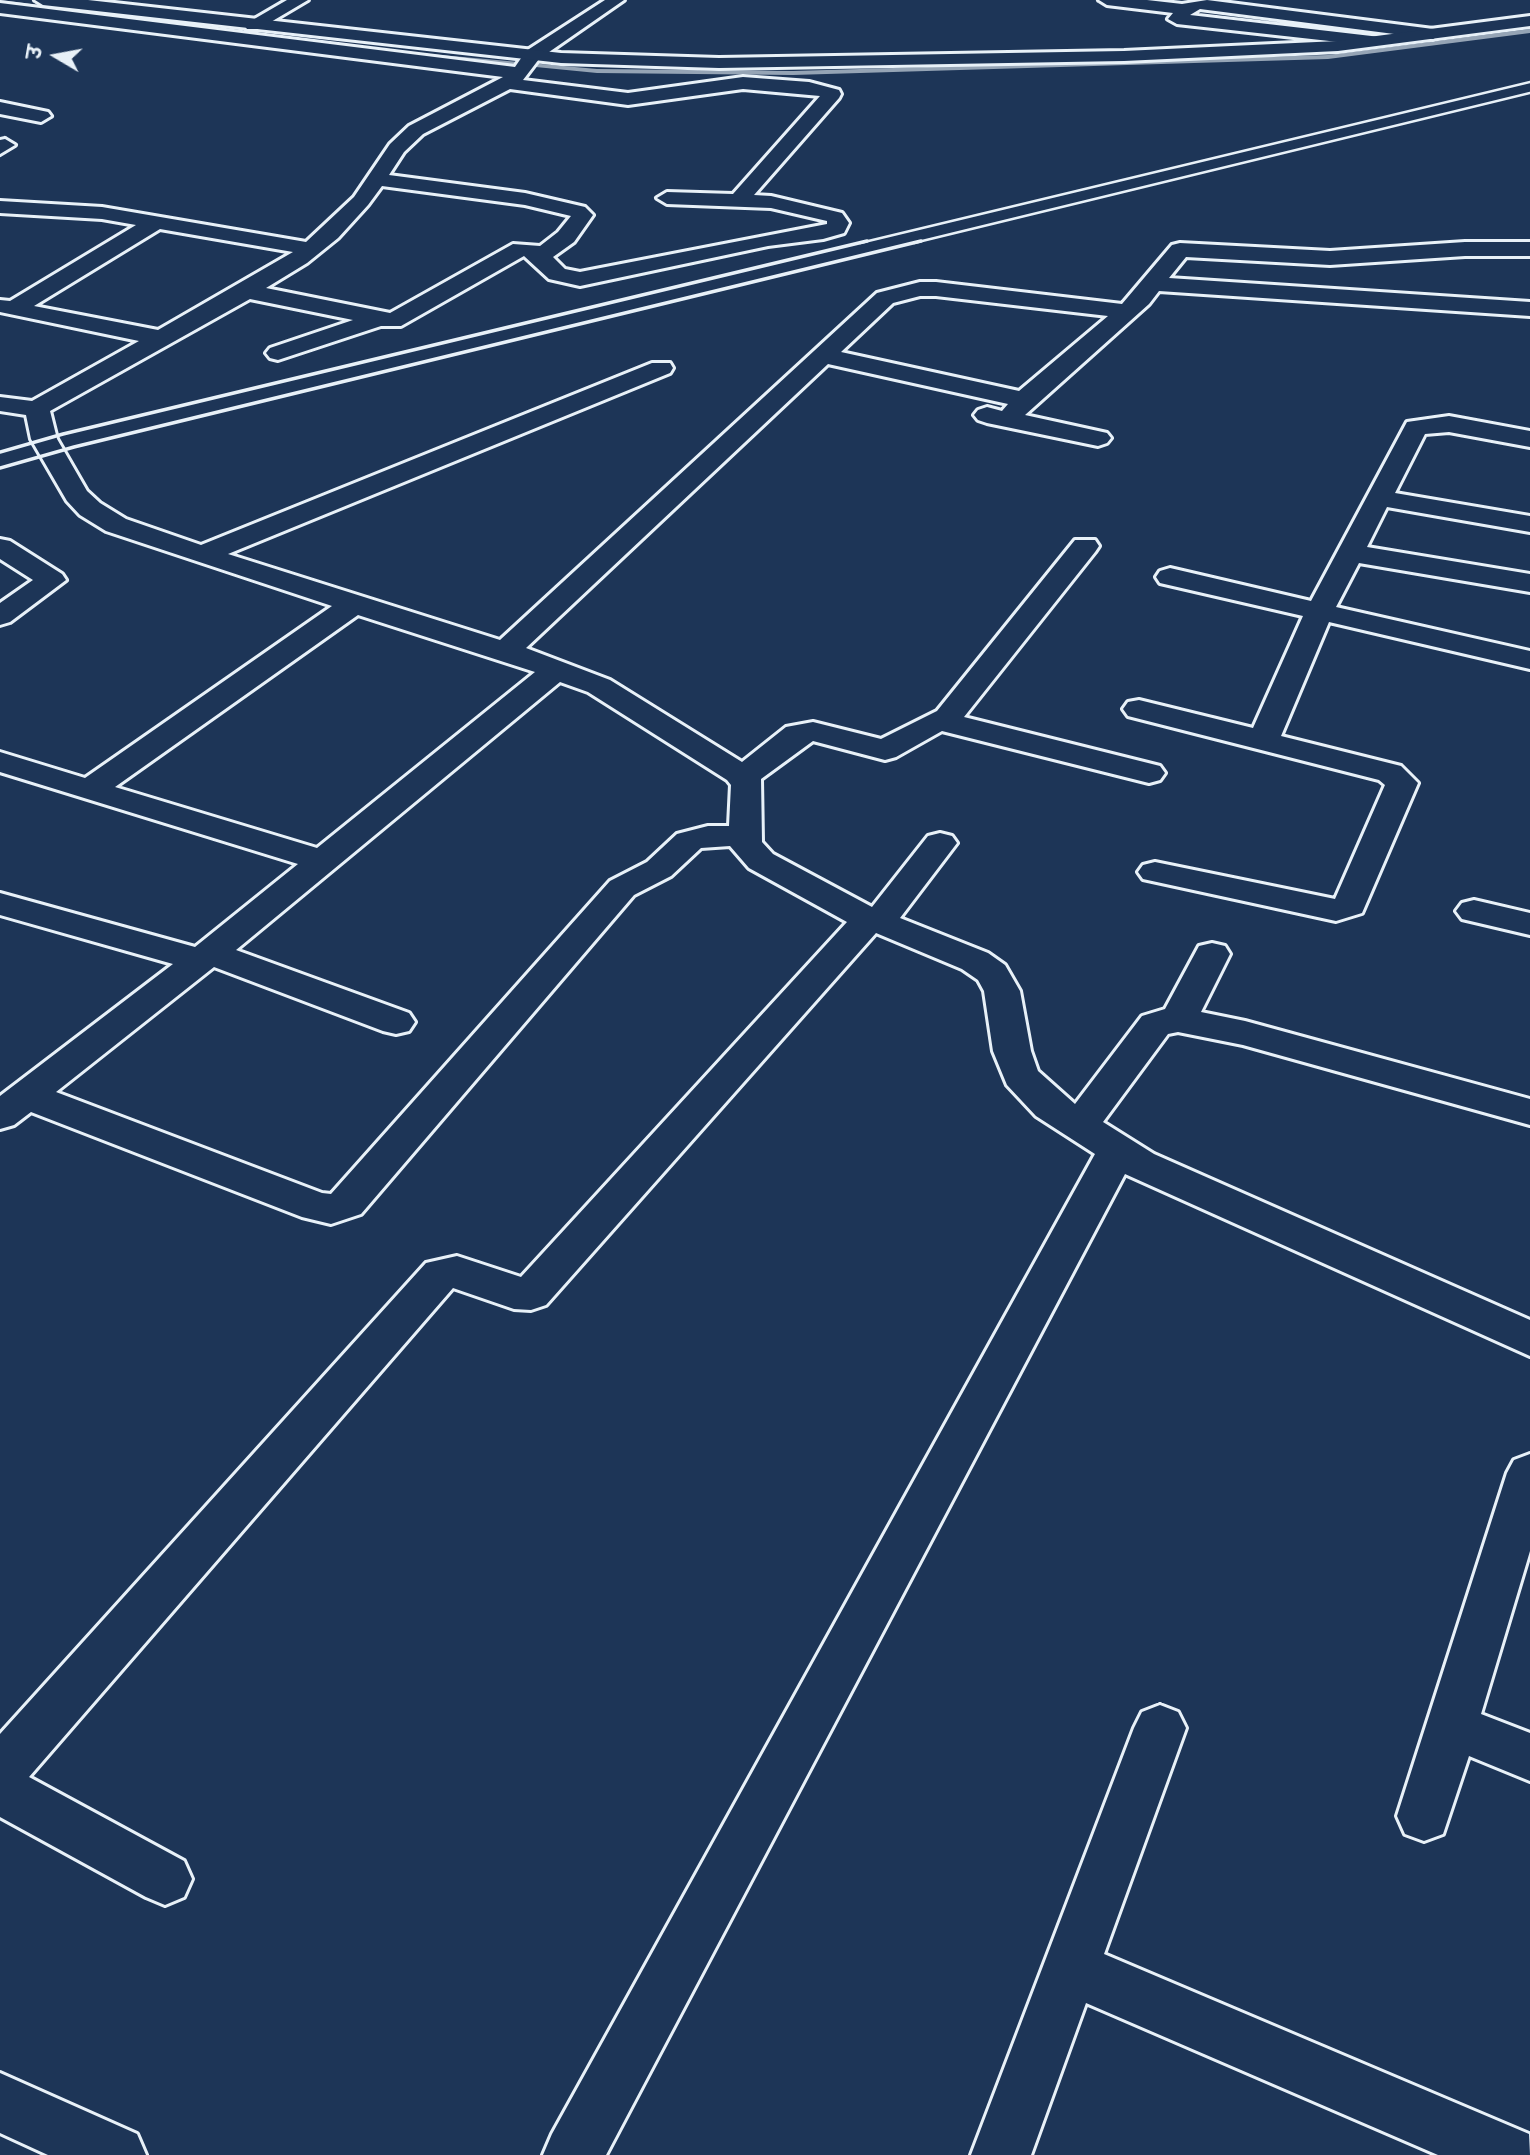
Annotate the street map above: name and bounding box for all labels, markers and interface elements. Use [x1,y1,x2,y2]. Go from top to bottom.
north arrow [21,21,91,91]
text: उ [23,44,47,60]

